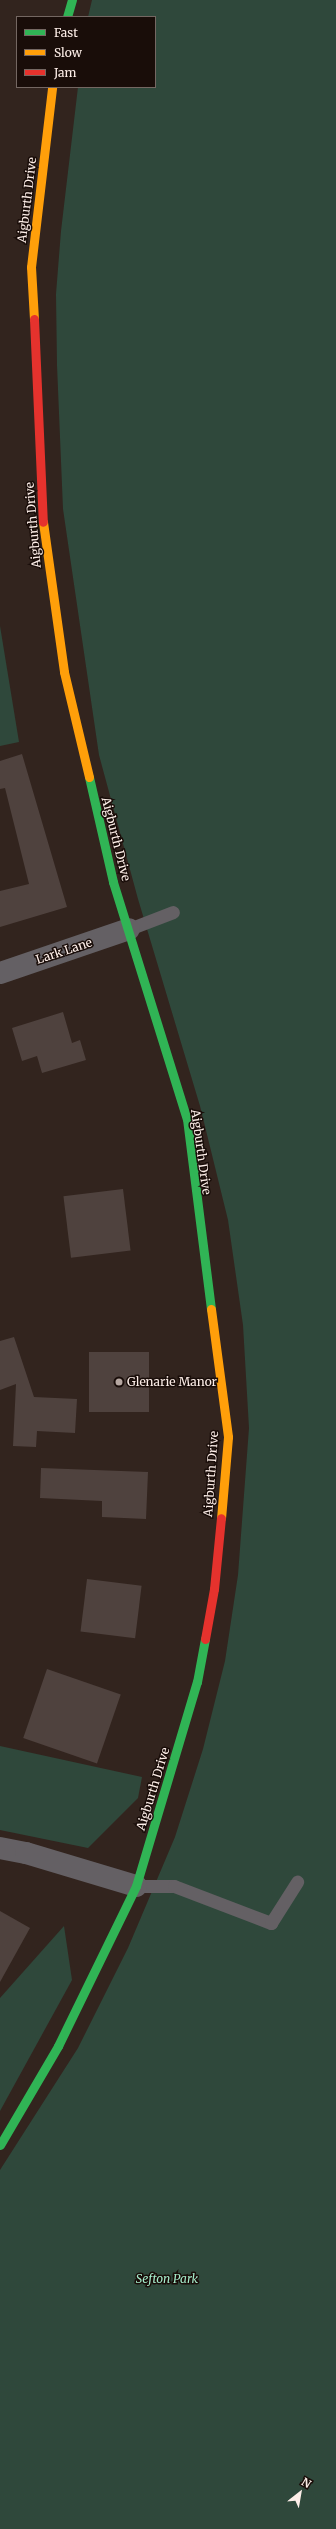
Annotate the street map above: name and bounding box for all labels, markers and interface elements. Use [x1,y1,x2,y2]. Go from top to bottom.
legend [16,16,156,88]
text: Fast [54,25,78,40]
text: Slow [54,45,82,60]
text: Jam [54,65,76,80]
street label: Aigburth Drive [15,156,39,244]
street label: Aigburth Drive [22,482,44,568]
street label: Aigburth Drive [99,796,133,882]
street label: Lark Lane [34,935,94,967]
street label: Aigburth Drive [188,1108,214,1196]
place label: Glenarie Manor [127,1375,217,1389]
marker: Glenarie Manor [114,1377,124,1387]
street label: Aigburth Drive [201,1431,221,1517]
street label: Aigburth Drive [134,1746,172,1832]
park label: Sefton Park [136,2272,198,2286]
north arrow [280,2473,320,2513]
text: N [299,2474,314,2491]

